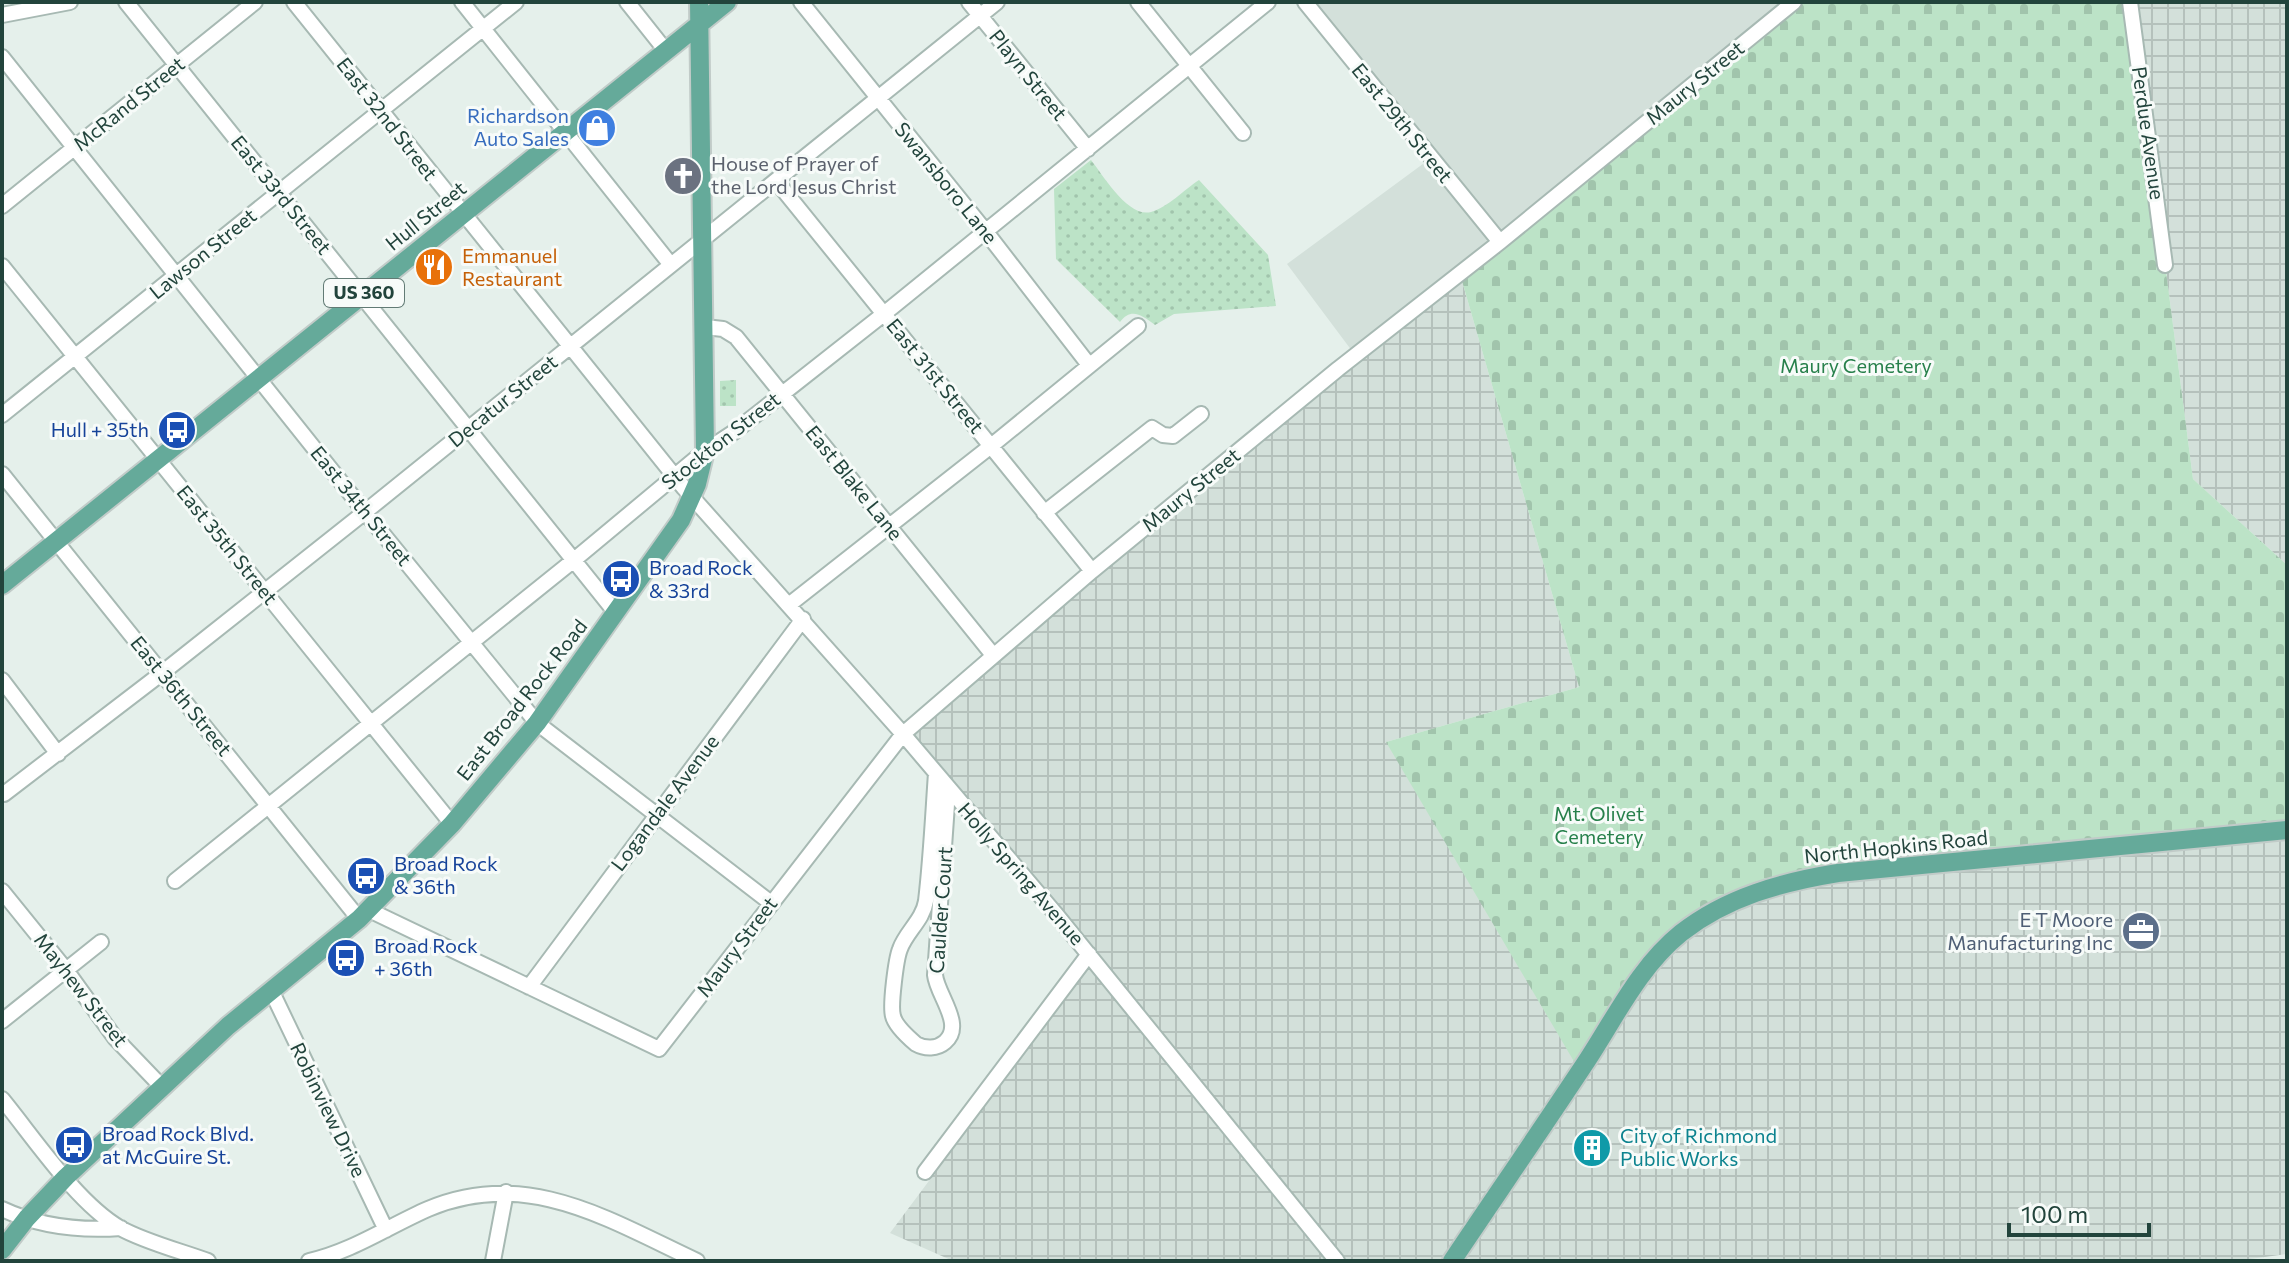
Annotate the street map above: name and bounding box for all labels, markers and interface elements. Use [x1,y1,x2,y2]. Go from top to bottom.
street label: Playn Street [985,24,1073,125]
street label: Maury Street [1640,35,1748,129]
street label: McRand Street [68,51,189,155]
street label: East 32nd Street [332,52,443,185]
street label: East 29th Street [1347,58,1458,187]
street label: Perdue Avenue [2128,65,2170,201]
place label: Richardson Auto Sales [467,103,569,150]
shop icon: Richardson Auto Sales [576,107,618,149]
street label: Swansboro Lane [890,117,1003,248]
street label: East 33rd Street [227,130,337,259]
place label: House of Prayer of the Lord Jesus Christ [711,151,897,198]
church icon: House of Prayer of the Lord Jesus Christ [662,155,704,197]
street label: Hull Street [380,175,470,255]
street label: Lawson Street [144,203,261,304]
place label: Emmanuel Restaurant [462,243,562,290]
restaurant icon: Emmanuel Restaurant [413,246,455,288]
road number: US 360 [324,279,404,307]
street label: East 31st Street [882,313,989,438]
street label: Decatur Street [443,349,562,452]
park label: Maury Cemetery [1780,353,1932,377]
street label: Stockton Street [656,386,785,494]
bus stop icon: Hull + 35th [156,409,198,451]
place label: Hull + 35th [51,417,149,441]
street label: East Blake Lane [801,420,908,545]
street label: East 34th Street [306,441,417,570]
street label: Maury Street [1136,442,1244,536]
street label: East 35th Street [172,480,283,609]
place label: Broad Rock & 33rd [649,555,753,602]
bus stop icon: Broad Rock & 33rd [600,558,642,600]
street label: East Broad Rock Road [451,614,592,785]
street label: East 36th Street [126,631,237,760]
street label: Logandale Avenue [605,730,723,875]
street label: Holly Spring Avenue [953,797,1090,949]
park label: Mt. Olivet Cemetery [1554,801,1644,848]
street label: North Hopkins Road [1803,824,1989,868]
street label: Caulder Court [924,846,956,974]
place label: Broad Rock & 36th [394,851,498,898]
bus stop icon: Broad Rock & 36th [345,855,387,897]
street label: Maury Street [691,892,782,1001]
place label: E T Moore Manufacturing Inc [1947,907,2113,954]
office icon: E T Moore Manufacturing Inc [2120,910,2162,952]
street label: Mayhew Street [30,928,134,1051]
place label: Broad Rock + 36th [374,933,478,980]
bus stop icon: Broad Rock + 36th [325,937,367,979]
street label: Robinview Drive [286,1038,372,1181]
place label: Broad Rock Blvd. at McGuire St. [102,1121,254,1168]
place label: City of Richmond Public Works [1620,1123,1777,1170]
bus stop icon: Broad Rock Blvd. at McGuire St. [53,1124,95,1166]
building icon: City of Richmond Public Works [1571,1127,1613,1169]
scale bar [2009,1187,2149,1237]
text: 100 m [2021,1199,2088,1228]

